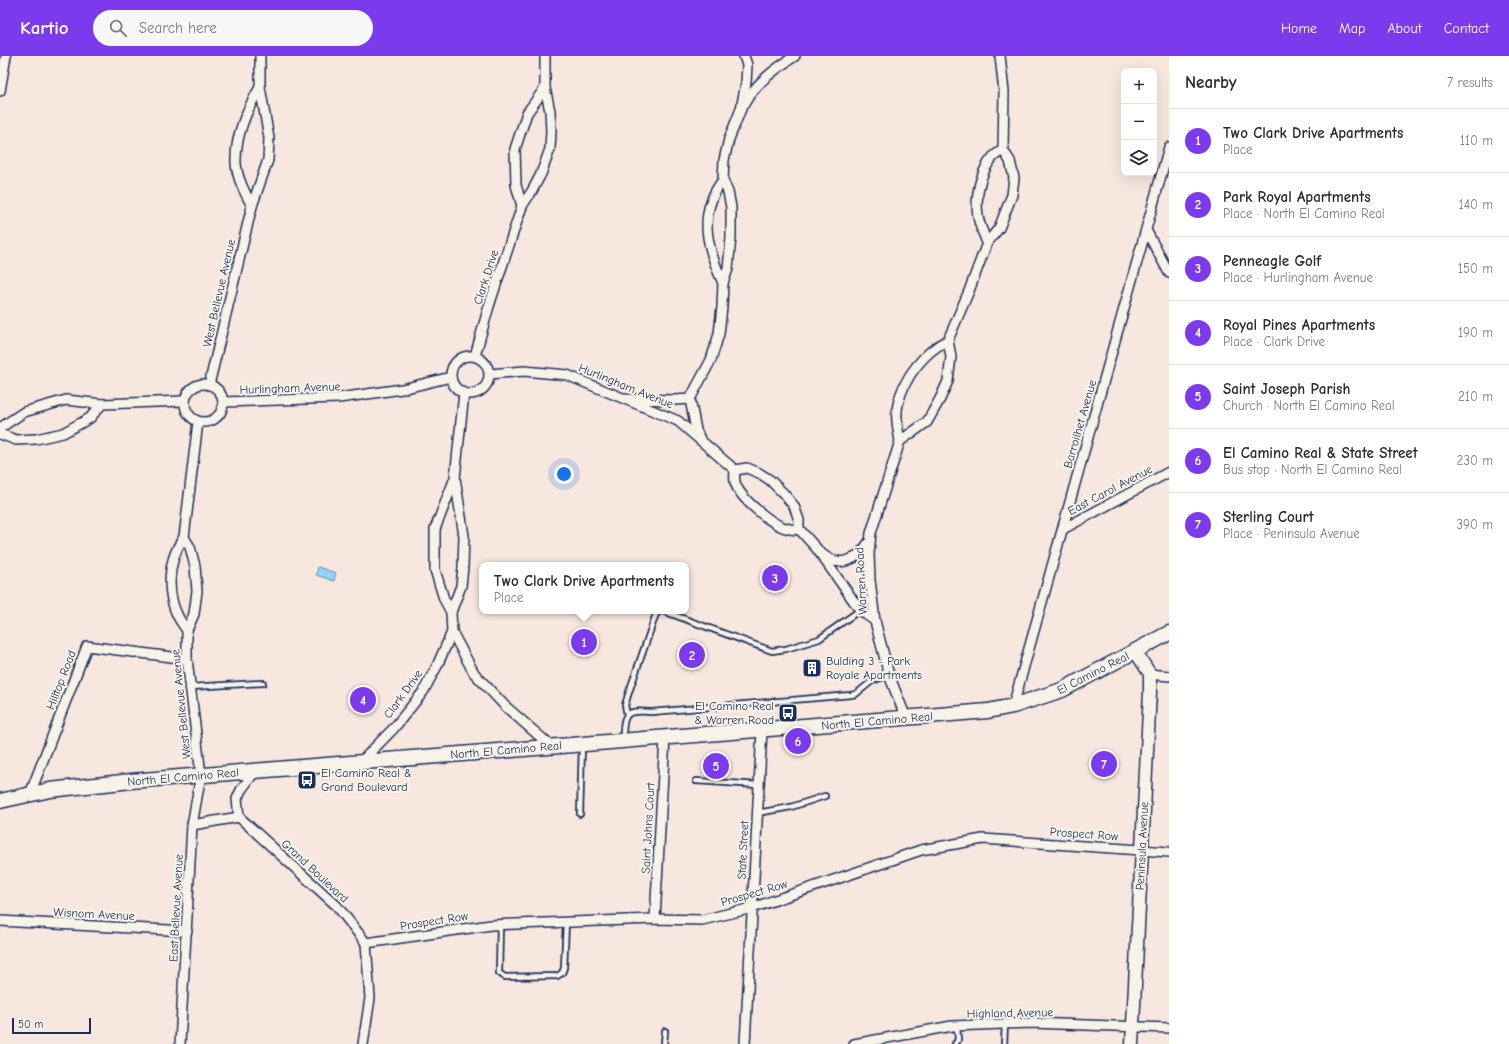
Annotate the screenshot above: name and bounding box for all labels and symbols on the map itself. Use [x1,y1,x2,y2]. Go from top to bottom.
street label: West Bellevue Avenue [200,238,238,348]
street label: Clark Drive [471,248,501,306]
street label: Hurlingham Avenue [577,361,675,411]
street label: Barroilhet Avenue [1061,378,1099,470]
street label: Hurlingham Avenue [239,379,341,397]
street label: East Carol Avenue [1065,462,1155,518]
your location [554,464,574,484]
street label: Warren Road [852,547,870,615]
pin: 3 [762,563,788,593]
pin: 1 [571,627,597,657]
pin: 2 [679,640,705,670]
street label: Hilltop Road [43,648,79,712]
street label: West Bellevue Avenue [168,648,194,760]
street label: El Camino Real [1055,649,1131,697]
place label: Bulding 3 - Park Royale Apartments [826,654,922,682]
building icon: Bulding 3 - Park Royale Apartments [801,657,823,679]
street label: Clark Drive [381,667,425,721]
pin: 4 [350,685,376,715]
place label: El Camino Real & Warren Road [695,699,774,727]
bus stop icon: El Camino Real & Warren Road [777,702,799,724]
street label: North El Camino Real [821,709,933,733]
pin: 6 [785,726,811,756]
street label: North El Camino Real [450,738,562,762]
pin: 7 [1091,749,1117,779]
pin: 5 [703,751,729,781]
street label: North El Camino Real [127,765,239,789]
place label: El Camino Real & Grand Boulevard [321,766,412,794]
bus stop icon: El Camino Real & Grand Boulevard [296,769,318,791]
street label: Saint Johns Court [639,781,657,874]
street label: Peninsula Avenue [1133,801,1151,891]
street label: State Street [734,820,752,880]
street label: Prospect Row [1049,825,1120,843]
street label: Grand Boulevard [279,836,351,906]
street label: East Bellevue Avenue [166,854,186,962]
street label: Prospect Row [719,877,790,909]
street label: Wisnom Avenue [53,905,135,923]
street label: Prospect Row [399,909,470,933]
street label: Highland Avenue [967,1005,1053,1021]
scale bar [12,1016,91,1035]

